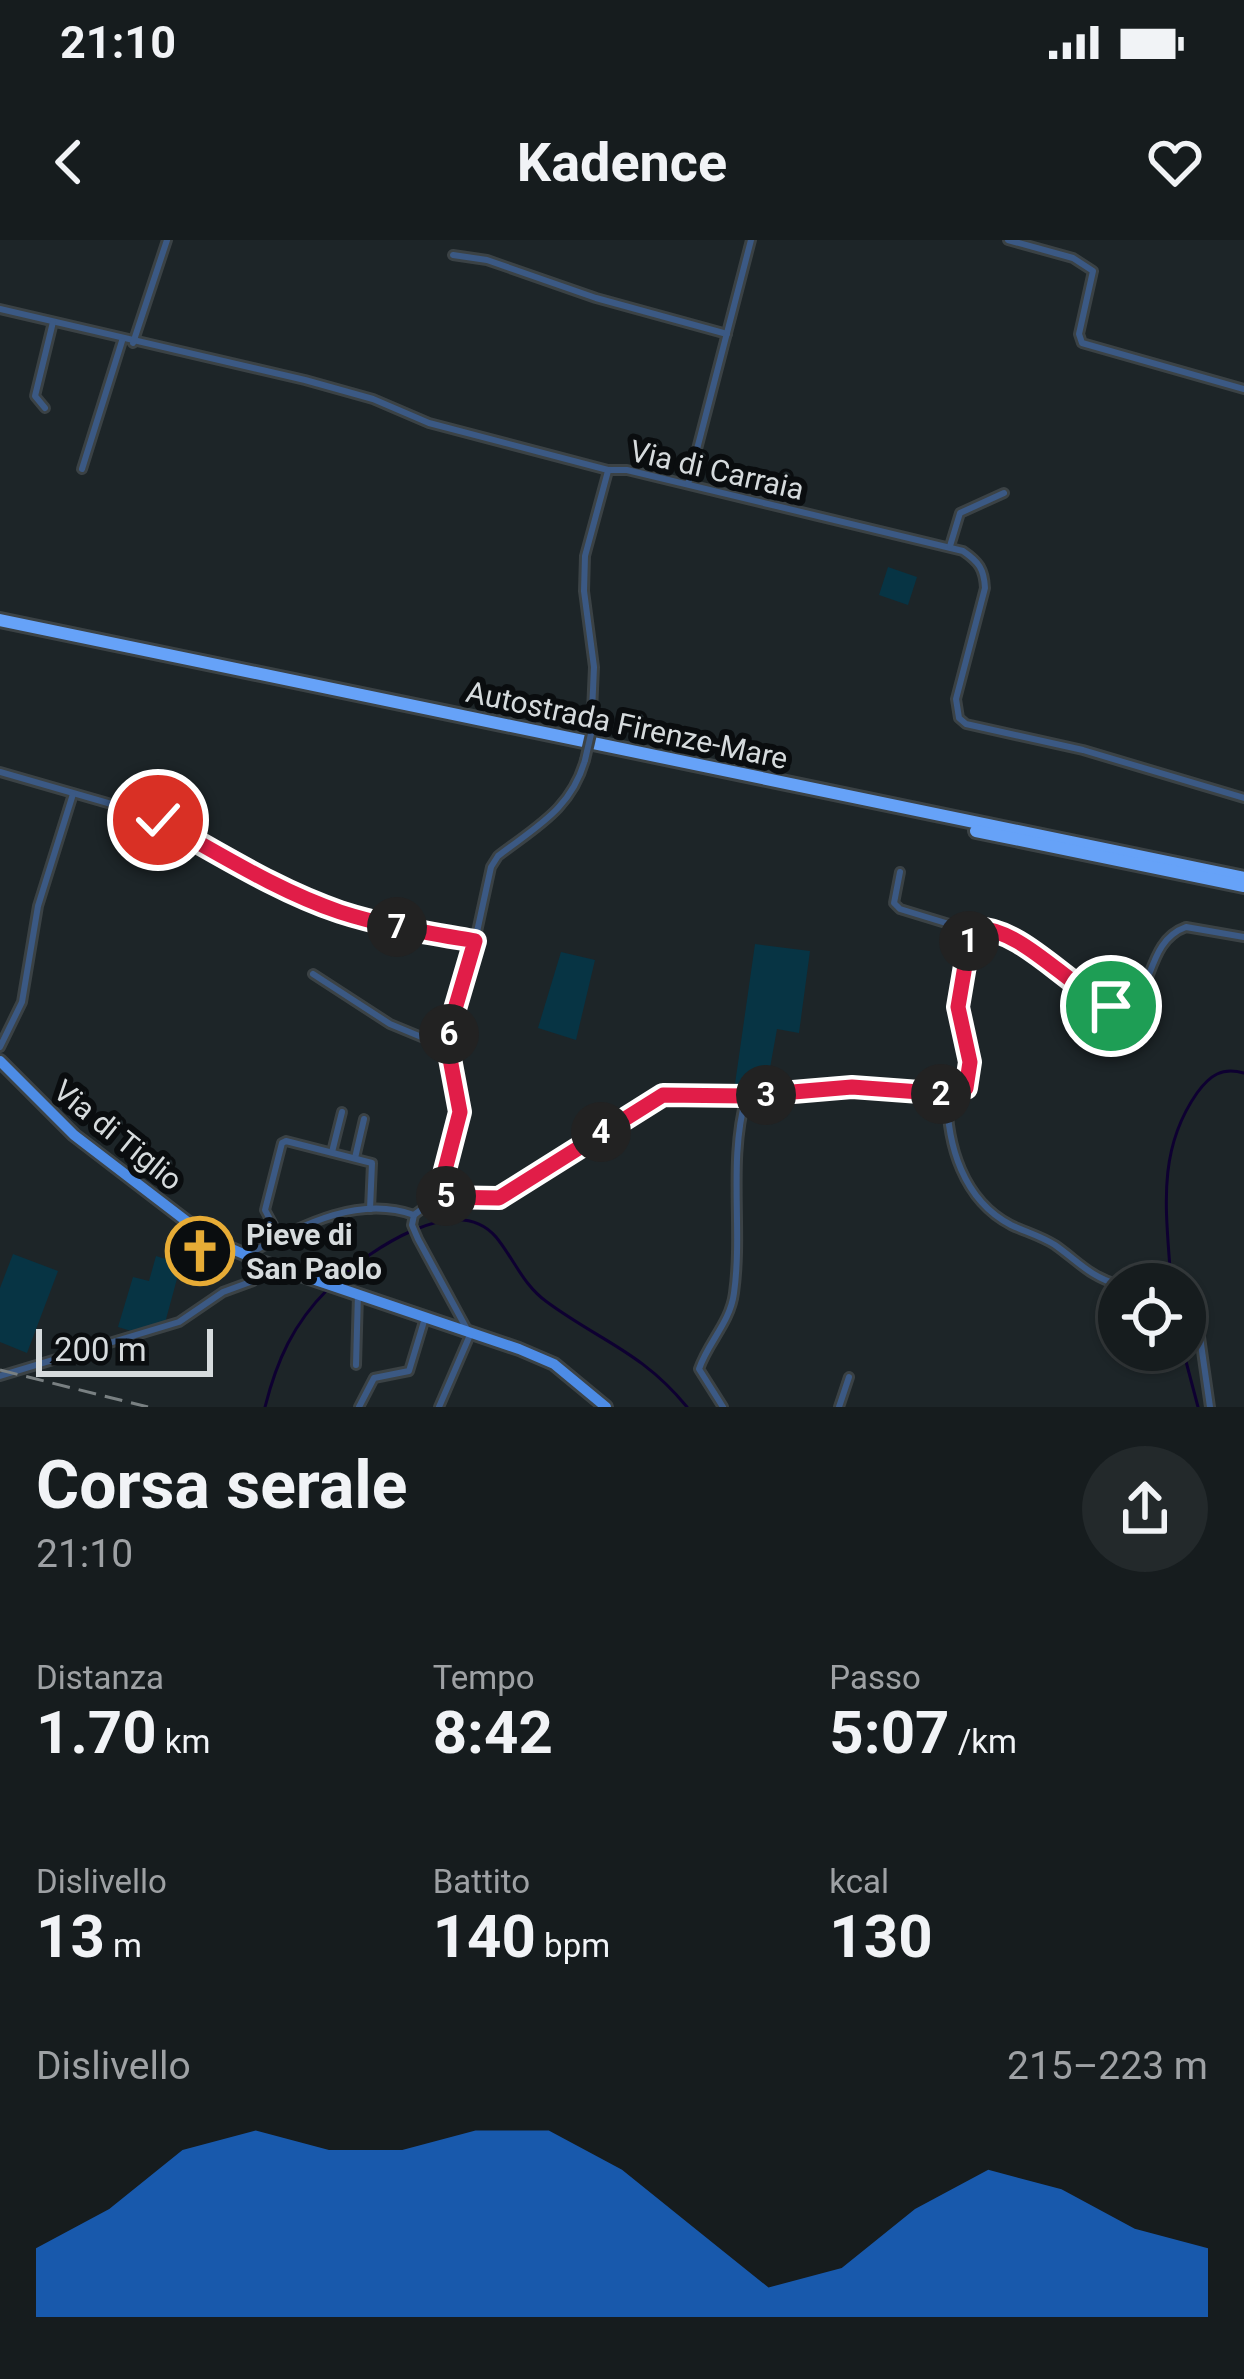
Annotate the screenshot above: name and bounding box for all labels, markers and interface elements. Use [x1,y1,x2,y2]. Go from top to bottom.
text: 21:10 [60,16,176,69]
icon: back [36,129,102,195]
icon: heart [1142,129,1208,195]
text: Kadence [517,131,727,194]
street label: Via di Carraia [627,433,807,507]
street label: Autostrada Firenze-Mare [463,674,791,776]
pin [107,769,209,871]
icon: check [125,787,191,853]
pin: 7 [367,897,427,957]
text: 7 [388,907,406,946]
pin: 1 [939,911,999,971]
text: 1 [960,921,978,960]
pin [1060,955,1162,1057]
icon: arrive [1078,973,1144,1039]
pin: 6 [419,1004,479,1064]
text: 6 [440,1014,458,1053]
pin: 2 [911,1064,971,1124]
pin: 3 [736,1065,796,1125]
street label: Via di Tiglio [47,1073,189,1197]
text: 2 [932,1074,950,1113]
text: 3 [757,1075,775,1114]
pin: 4 [571,1102,631,1162]
text: 4 [592,1112,610,1151]
pin: 5 [416,1166,476,1226]
text: 5 [437,1176,455,1215]
church icon: Pieve di San Paolo [165,1216,235,1286]
place label: Pieve di San Paolo [246,1217,382,1286]
map controls [1098,1263,1206,1371]
button: locate [1098,1263,1206,1371]
scale bar [36,1323,213,1376]
text: 200 m [54,1330,147,1369]
button: share [1082,1446,1208,1572]
text: Corsa serale [36,1447,407,1524]
text: 21:10 [36,1531,133,1577]
text: Distanza [36,1658,164,1697]
text: Tempo [433,1658,535,1697]
text: Passo [829,1658,921,1697]
text: 1.70 [36,1697,157,1768]
text: 8:42 [433,1697,553,1768]
text: 5:07 [829,1697,950,1768]
text: km [157,1722,211,1761]
text: /km [950,1722,1017,1761]
text: Dislivello [36,1862,167,1901]
text: Battito [433,1862,530,1901]
text: kcal [829,1862,889,1901]
text: 13 [36,1901,105,1972]
text: 140 [433,1901,536,1972]
text: 130 [829,1901,933,1972]
text: m [105,1926,142,1965]
text: bpm [536,1926,610,1965]
text: Dislivello [36,2043,191,2089]
text: 215–223 m [1007,2043,1208,2089]

